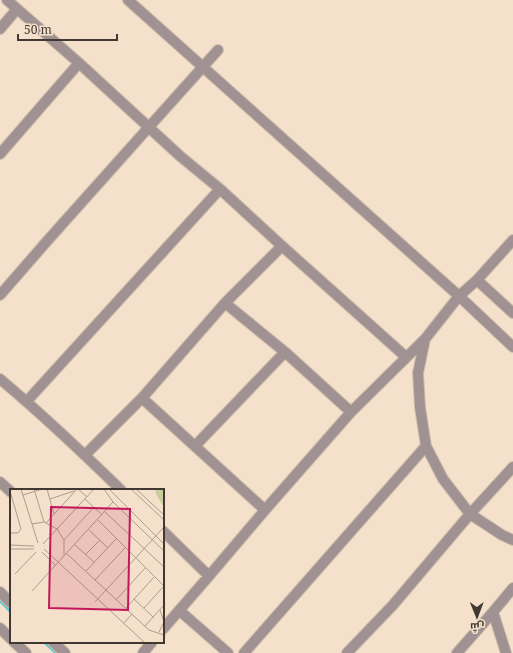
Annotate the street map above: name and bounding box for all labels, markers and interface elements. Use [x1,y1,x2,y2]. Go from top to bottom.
scale bar [18,16,117,42]
text: 50 m [24,21,52,38]
inset map [10,489,164,643]
north arrow [457,597,497,637]
text: ش [470,620,484,635]

